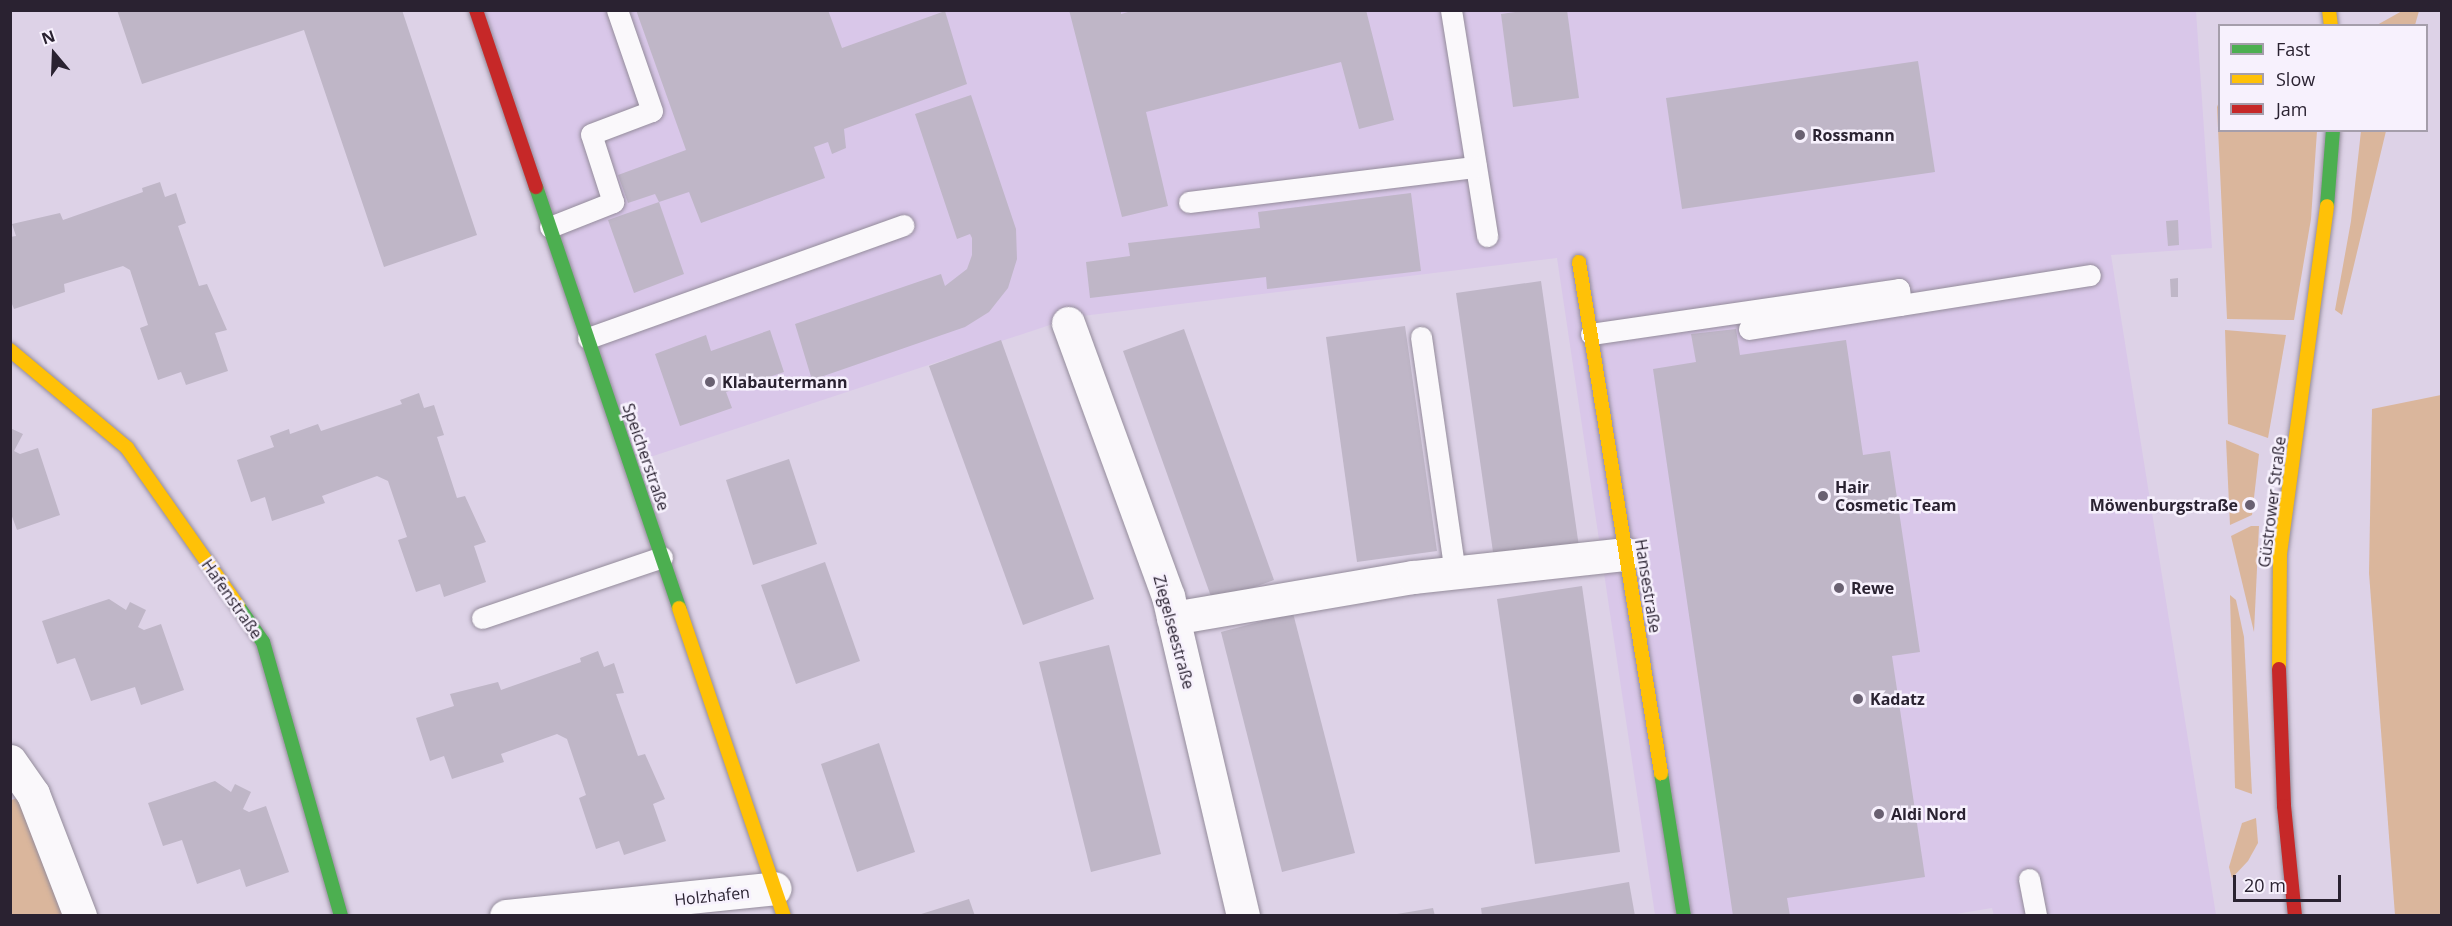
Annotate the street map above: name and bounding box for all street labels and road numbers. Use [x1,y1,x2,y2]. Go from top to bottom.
street label: Speicherstraße [619,401,673,513]
street label: Güstrower Straße [2254,435,2290,569]
street label: Hansestraße [1631,538,1665,634]
street label: Hafenstraße [198,556,266,642]
street label: Ziegelseestraße [1150,573,1198,691]
street label: Holzhafen [673,882,751,910]

